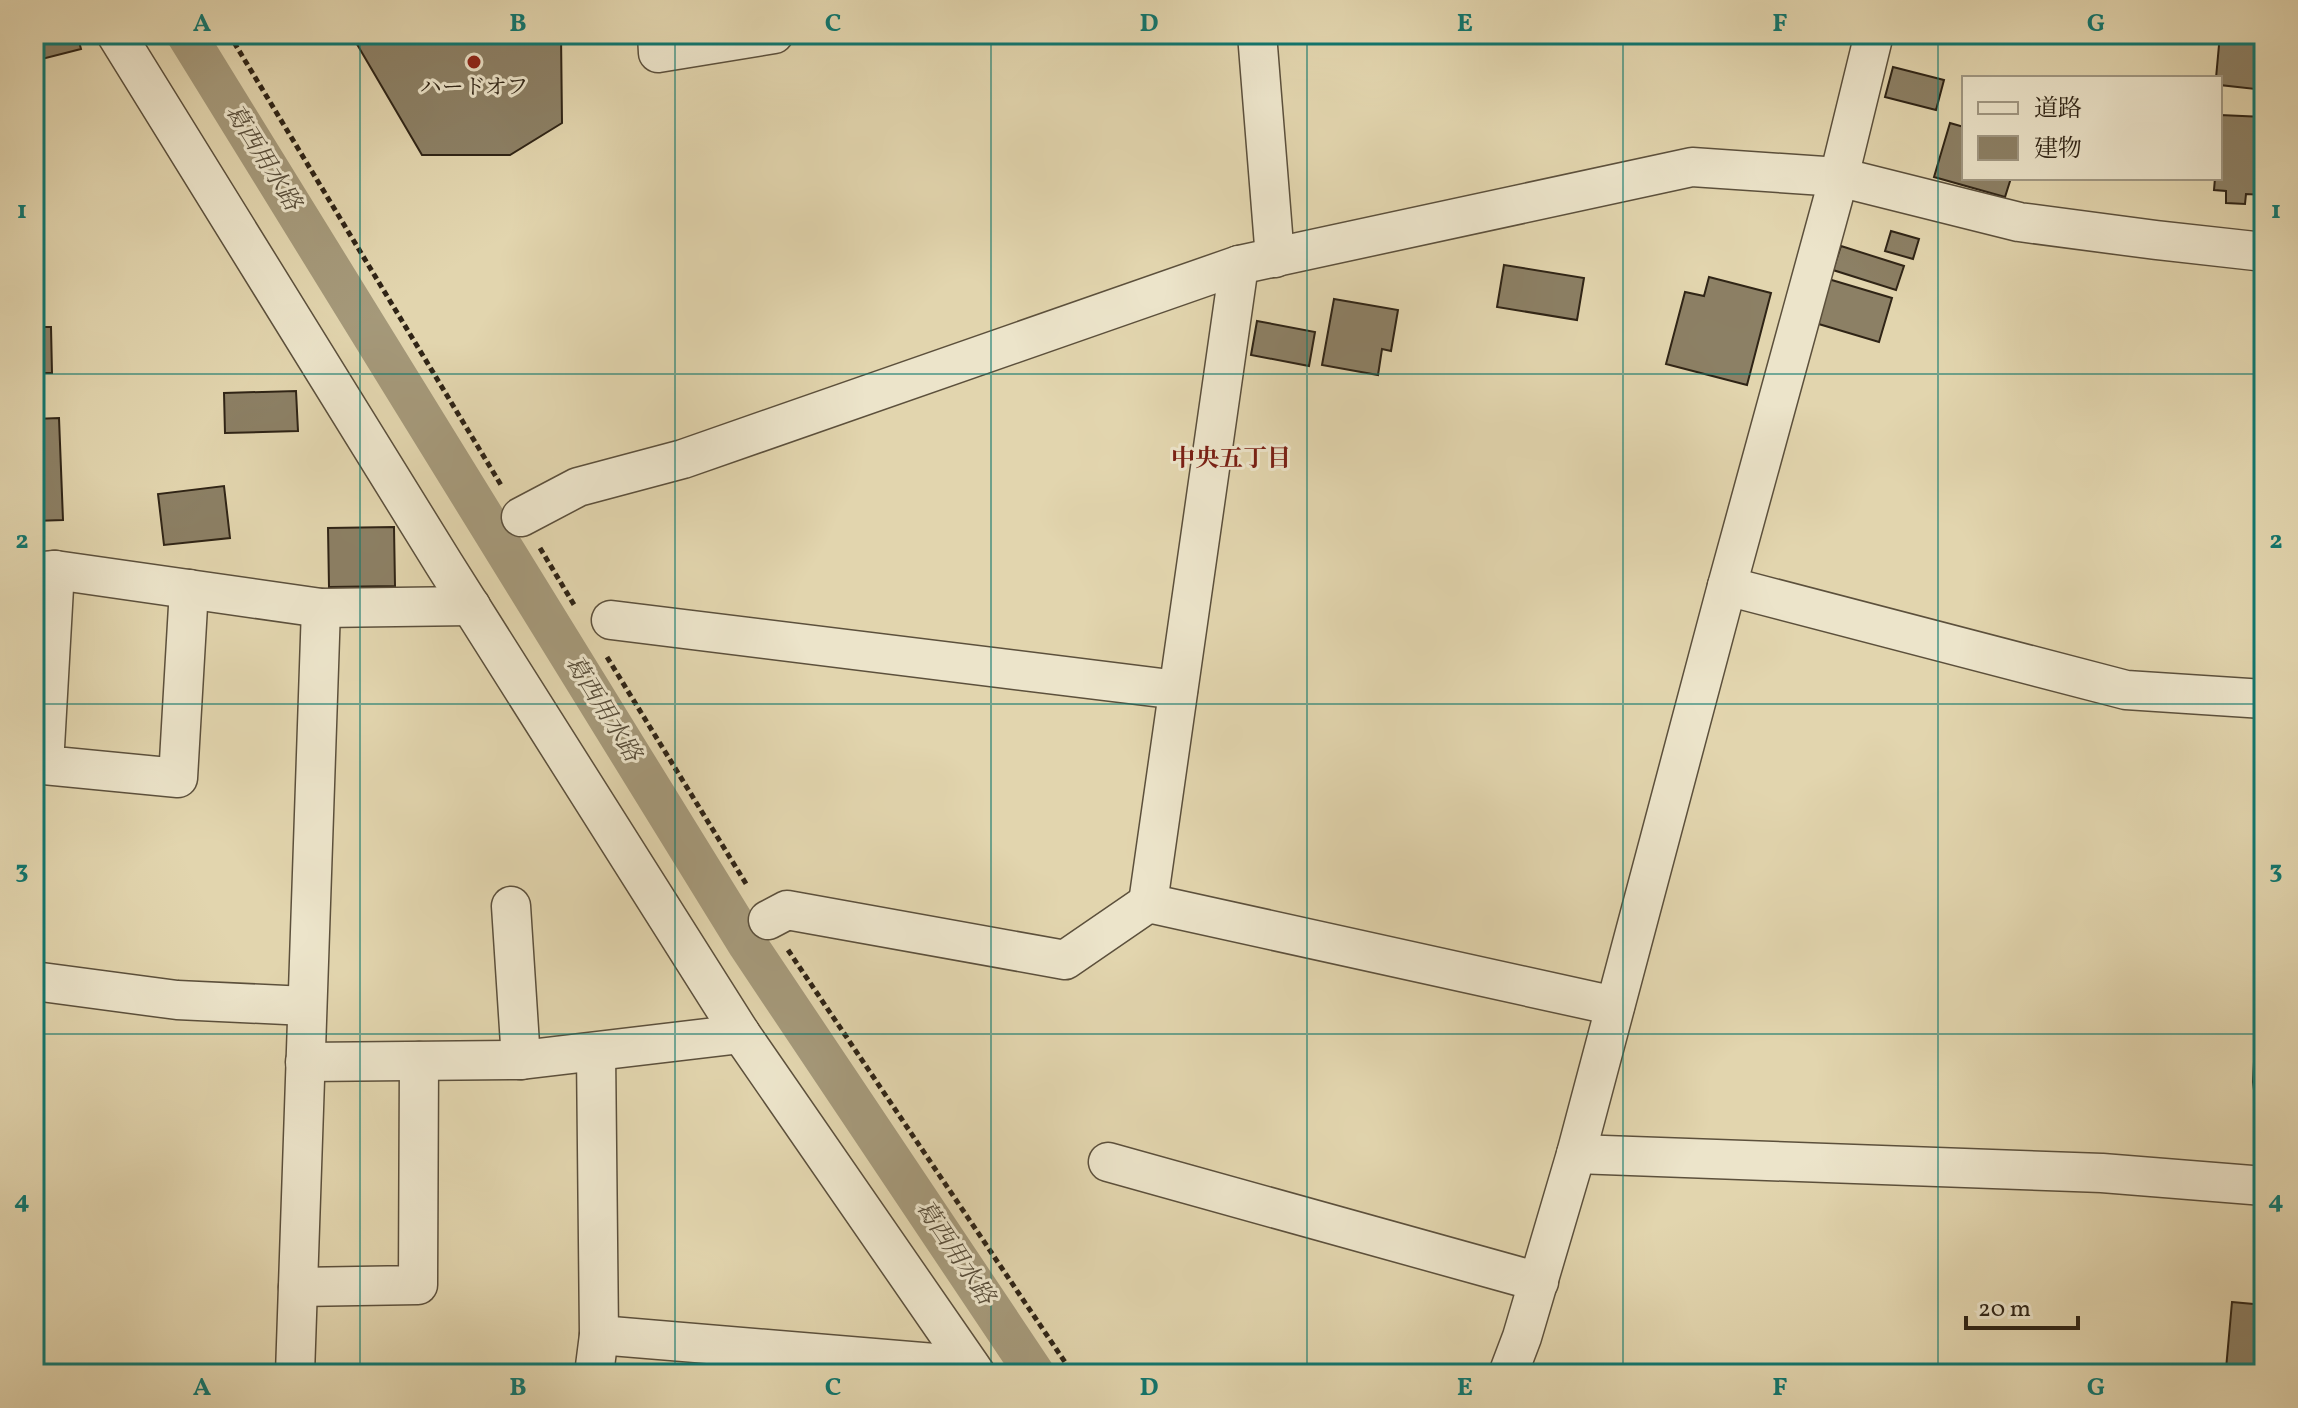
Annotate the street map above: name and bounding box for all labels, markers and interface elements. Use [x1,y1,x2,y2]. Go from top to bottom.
text: A [193,6,212,42]
text: B [509,6,527,42]
text: C [825,6,841,42]
text: D [1139,6,1159,42]
text: E [1457,6,1473,42]
text: F [1772,6,1788,42]
text: G [2087,6,2105,42]
marker: ハードオフ [465,53,483,71]
place label: ハードオフ [420,73,528,104]
legend [1962,76,2222,180]
text: 道路 [2034,93,2082,127]
water label: 葛西用水路 [216,98,309,220]
text: 建物 [2034,133,2082,167]
text: 1 [17,193,27,229]
text: 1 [2271,193,2281,229]
district label: 中央五丁目 [1171,443,1291,477]
text: 2 [15,523,29,559]
text: 2 [2269,523,2283,559]
water label: 葛西用水路 [556,649,649,771]
text: 3 [15,853,29,889]
text: 3 [2269,853,2283,889]
text: 4 [14,1183,30,1219]
text: 4 [2268,1183,2284,1219]
water label: 葛西用水路 [906,1194,1003,1314]
scale bar [1966,1280,2078,1330]
text: 20 m [1978,1293,2031,1327]
text: A [193,1370,212,1406]
text: B [509,1370,527,1406]
text: C [825,1370,841,1406]
text: D [1139,1370,1159,1406]
text: E [1457,1370,1473,1406]
text: F [1772,1370,1788,1406]
text: G [2087,1370,2105,1406]

